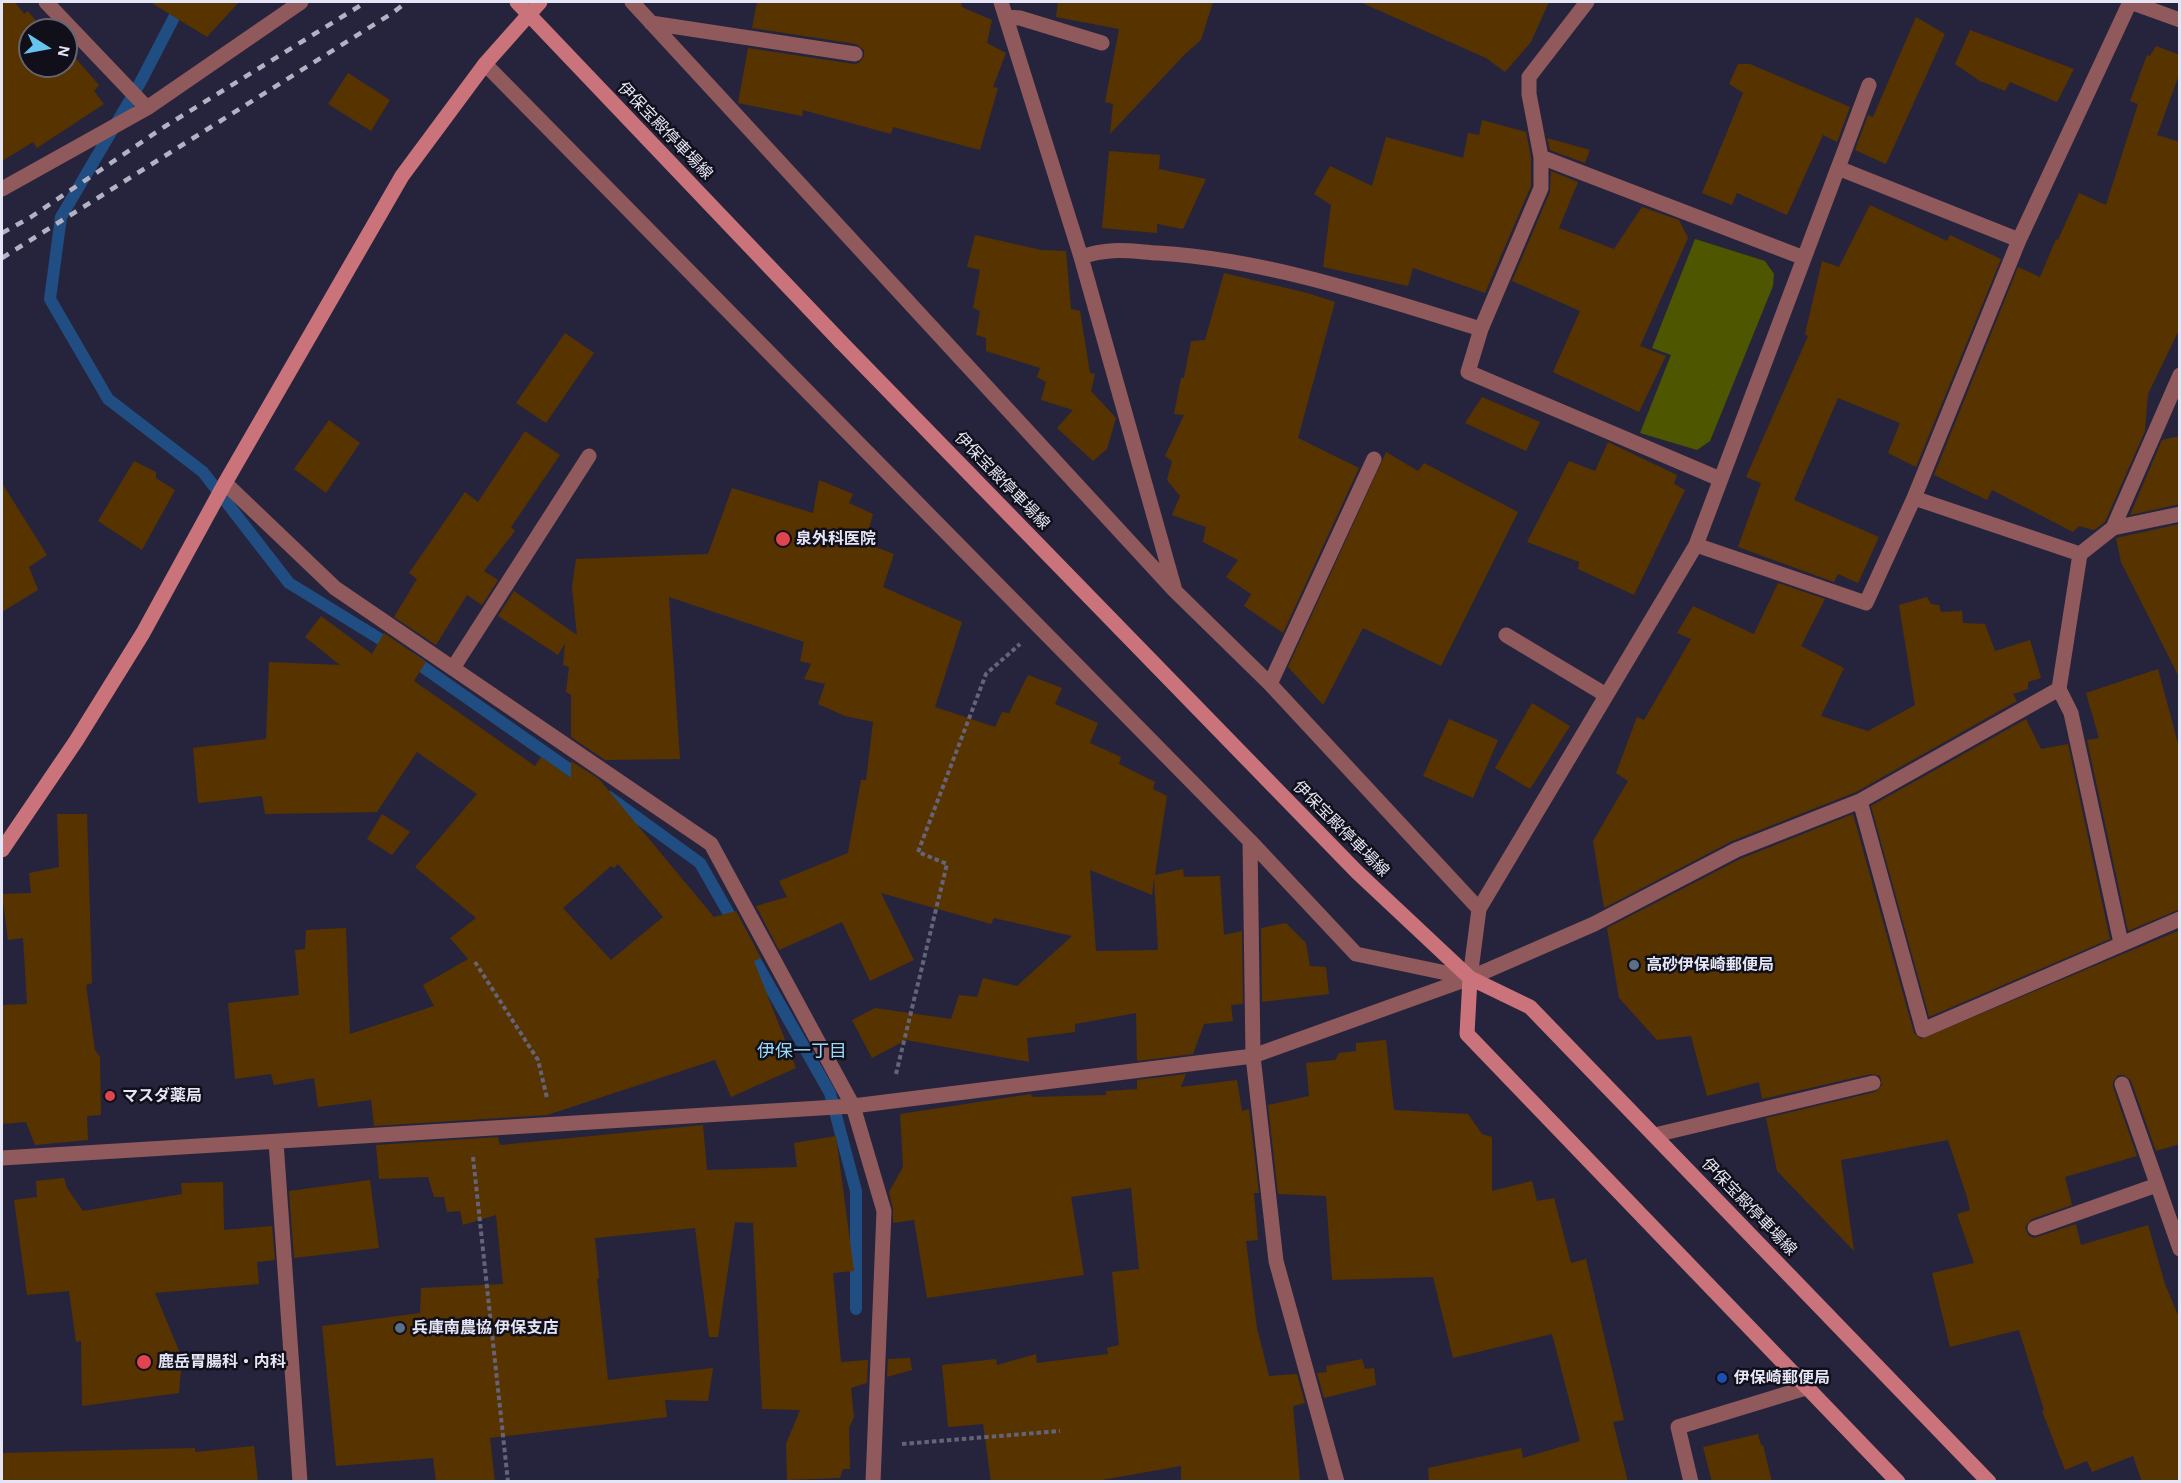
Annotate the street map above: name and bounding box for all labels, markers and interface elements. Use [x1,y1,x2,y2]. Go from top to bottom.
north arrow [18,18,78,78]
text: N [55,44,73,58]
street label: 伊保宝殿停車場線 [614,78,716,184]
street label: 伊保宝殿停車場線 [951,428,1053,534]
place label: 泉外科医院 [796,529,876,549]
marker: 泉外科医院 [774,530,792,548]
street label: 伊保宝殿停車場線 [1289,777,1393,881]
place label: 高砂伊保崎郵便局 [1646,955,1774,975]
marker: 高砂伊保崎郵便局 [1627,958,1641,972]
district label: 伊保一丁目 [757,1041,847,1063]
place label: マスダ薬局 [122,1086,202,1106]
marker: マスダ薬局 [103,1089,117,1103]
street label: 伊保宝殿停車場線 [1698,1154,1800,1260]
place label: 兵庫南農協 伊保支店 [412,1318,558,1338]
marker: 兵庫南農協 伊保支店 [393,1321,407,1335]
place label: 鹿岳胃腸科・内科 [158,1352,286,1372]
marker: 鹿岳胃腸科・内科 [135,1353,153,1371]
place label: 伊保崎郵便局 [1734,1368,1830,1388]
marker: 伊保崎郵便局 [1715,1371,1729,1385]

